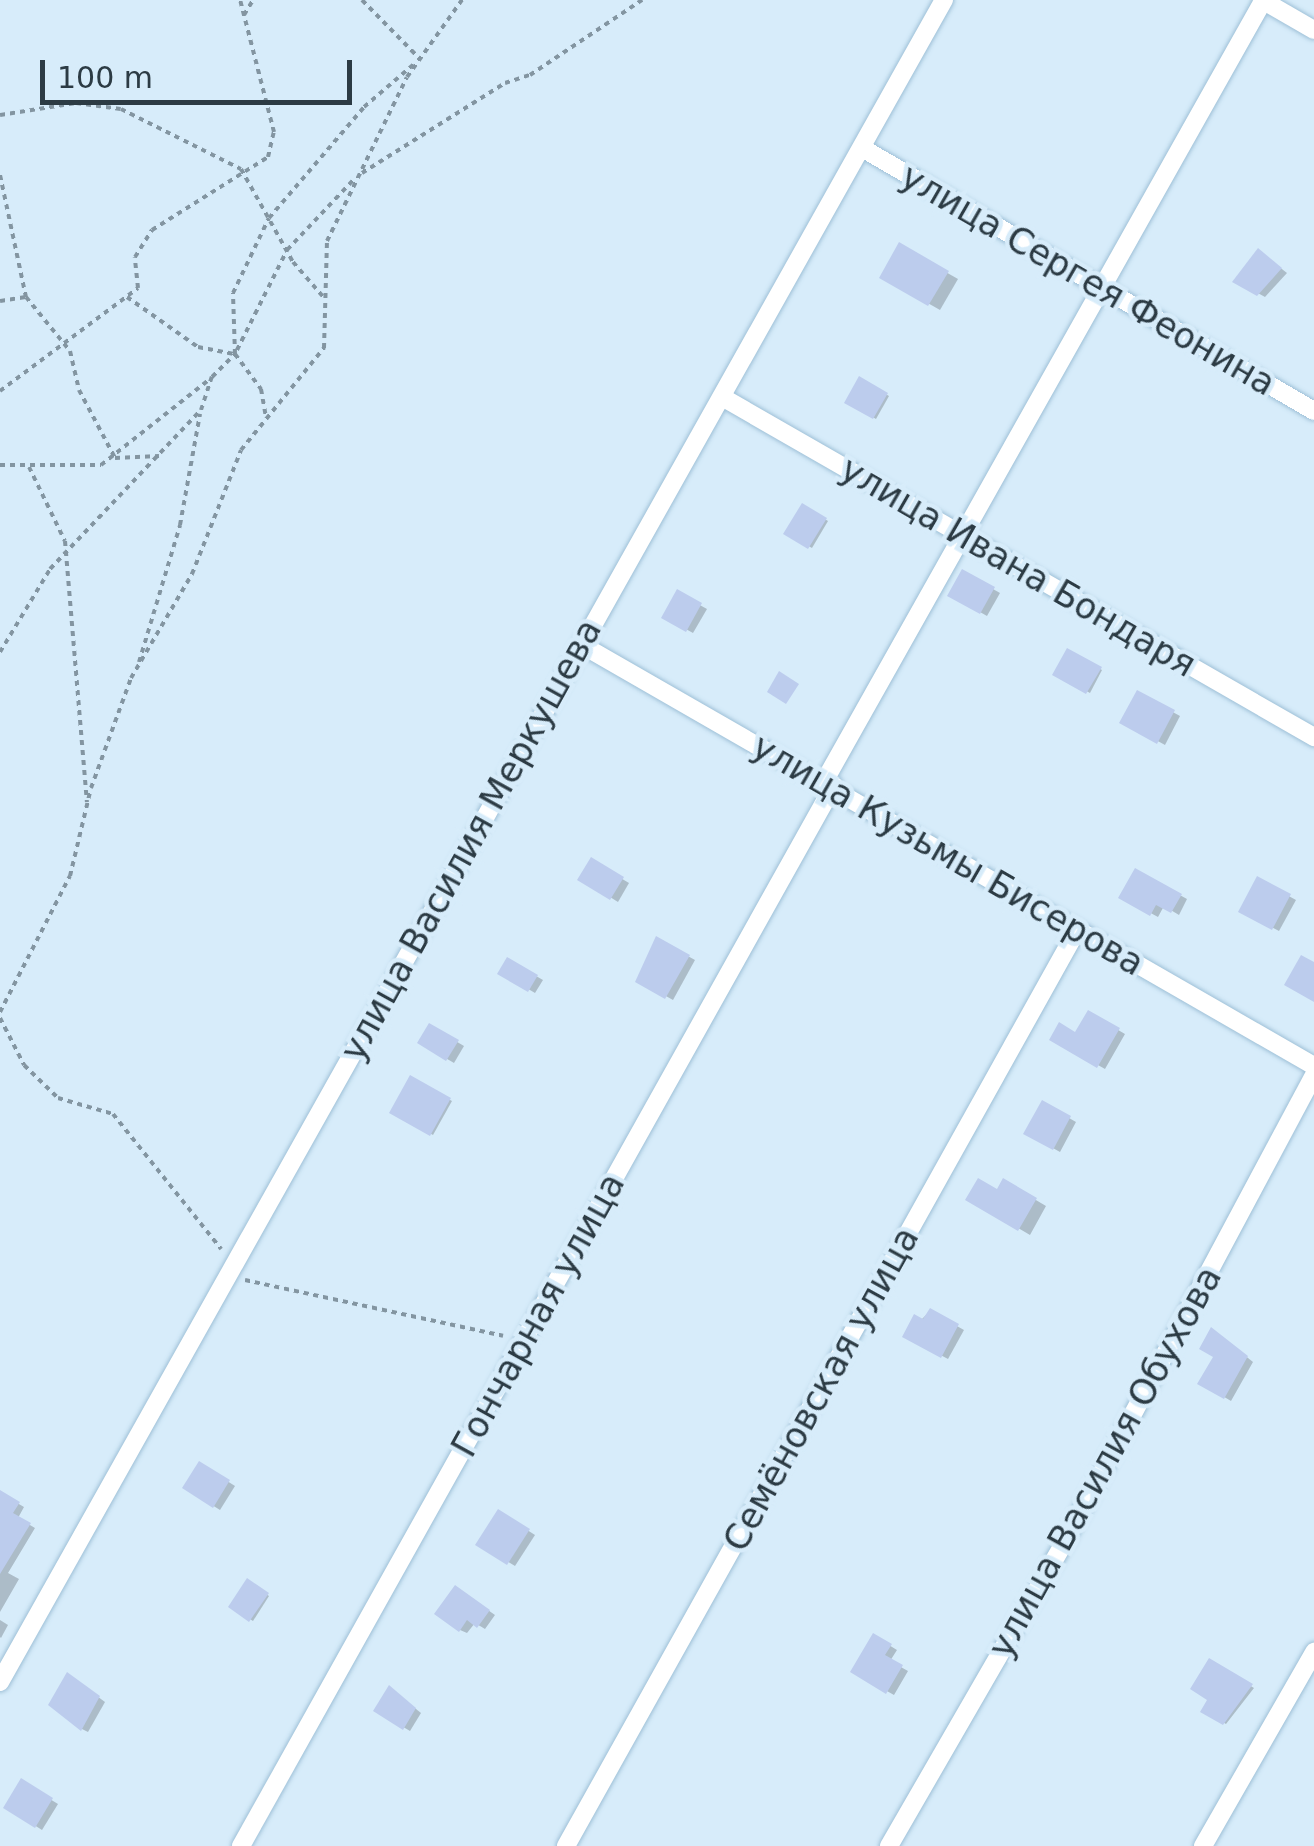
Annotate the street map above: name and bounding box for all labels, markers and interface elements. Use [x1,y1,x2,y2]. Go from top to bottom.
scale bar [45,40,358,102]
text: 100 m [57,60,153,95]
street label: улица Сергея Феонина [893,155,1283,405]
street label: улица Ивана Бондаря [833,448,1203,686]
street label: улица Василия Меркушева [332,612,610,1068]
street label: улица Кузьмы Бисерова [745,725,1151,985]
street label: Гончарная улица [443,1166,633,1464]
street label: Семёновская улица [714,1220,928,1558]
street label: улица Василия Обухова [980,1259,1230,1665]

